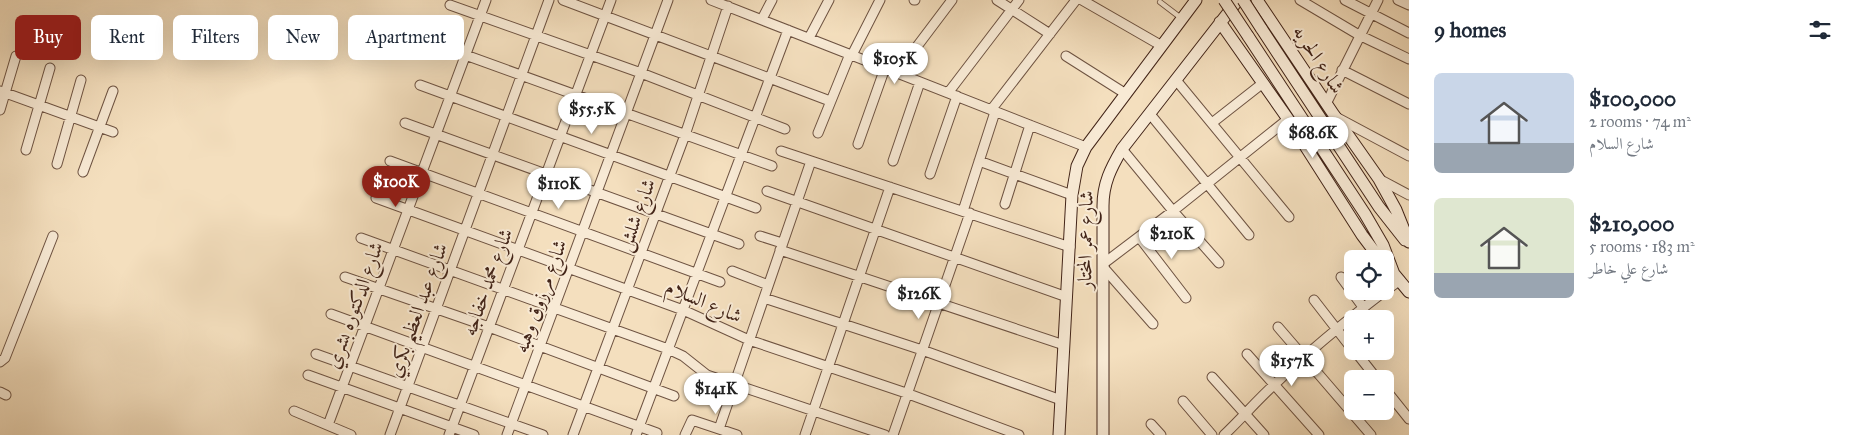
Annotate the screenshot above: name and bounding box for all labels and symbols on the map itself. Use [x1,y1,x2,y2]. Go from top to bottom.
street label: شارع الحريه [1283,20,1350,101]
pin: $105K [860,42,930,85]
pin: $55.5K [551,92,633,135]
pin: $68.6K [1272,116,1354,159]
pin: $100K [361,166,431,208]
pin: $110K [524,168,594,210]
street label: شارع شلش [612,175,666,257]
street label: شارع عمر المختار [1072,190,1104,292]
pin: $210K [1137,218,1207,260]
street label: شارع محمد خفاجه [457,225,523,341]
street label: شارع مرزوق وهبه [508,236,577,358]
street label: شارع الدكتوره بشري [320,238,394,374]
street label: شارع عبد العظيم بكري [382,240,460,383]
street label: شارع السلام [660,274,746,333]
pin: $126K [884,278,954,320]
pin: $157K [1257,344,1327,387]
pin: $141K [681,372,751,415]

